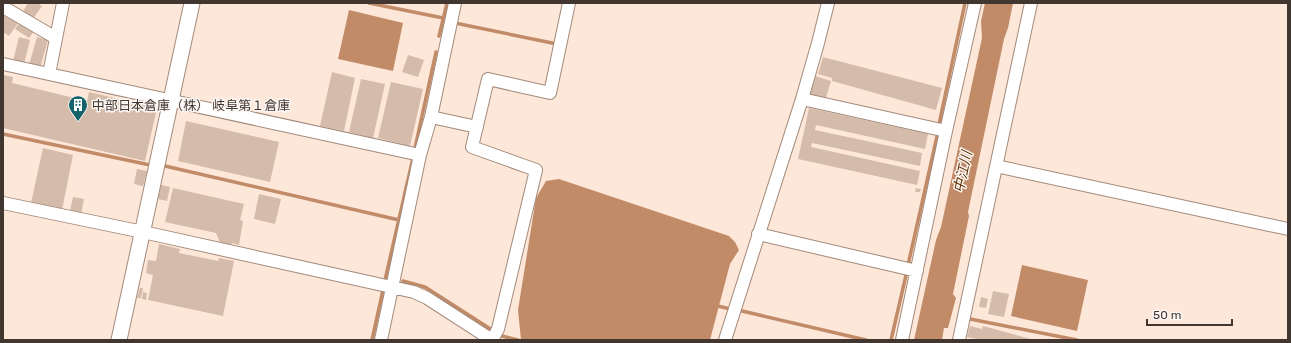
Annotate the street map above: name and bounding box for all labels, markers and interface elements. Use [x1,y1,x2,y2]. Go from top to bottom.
building icon: 中部日本倉庫（株） 岐阜第１倉庫 [67,94,89,122]
place label: 中部日本倉庫（株） 岐阜第１倉庫 [92,98,290,113]
water label: 中江川 [950,148,976,194]
scale bar [1147,301,1232,327]
text: 50 m [1153,308,1181,322]

